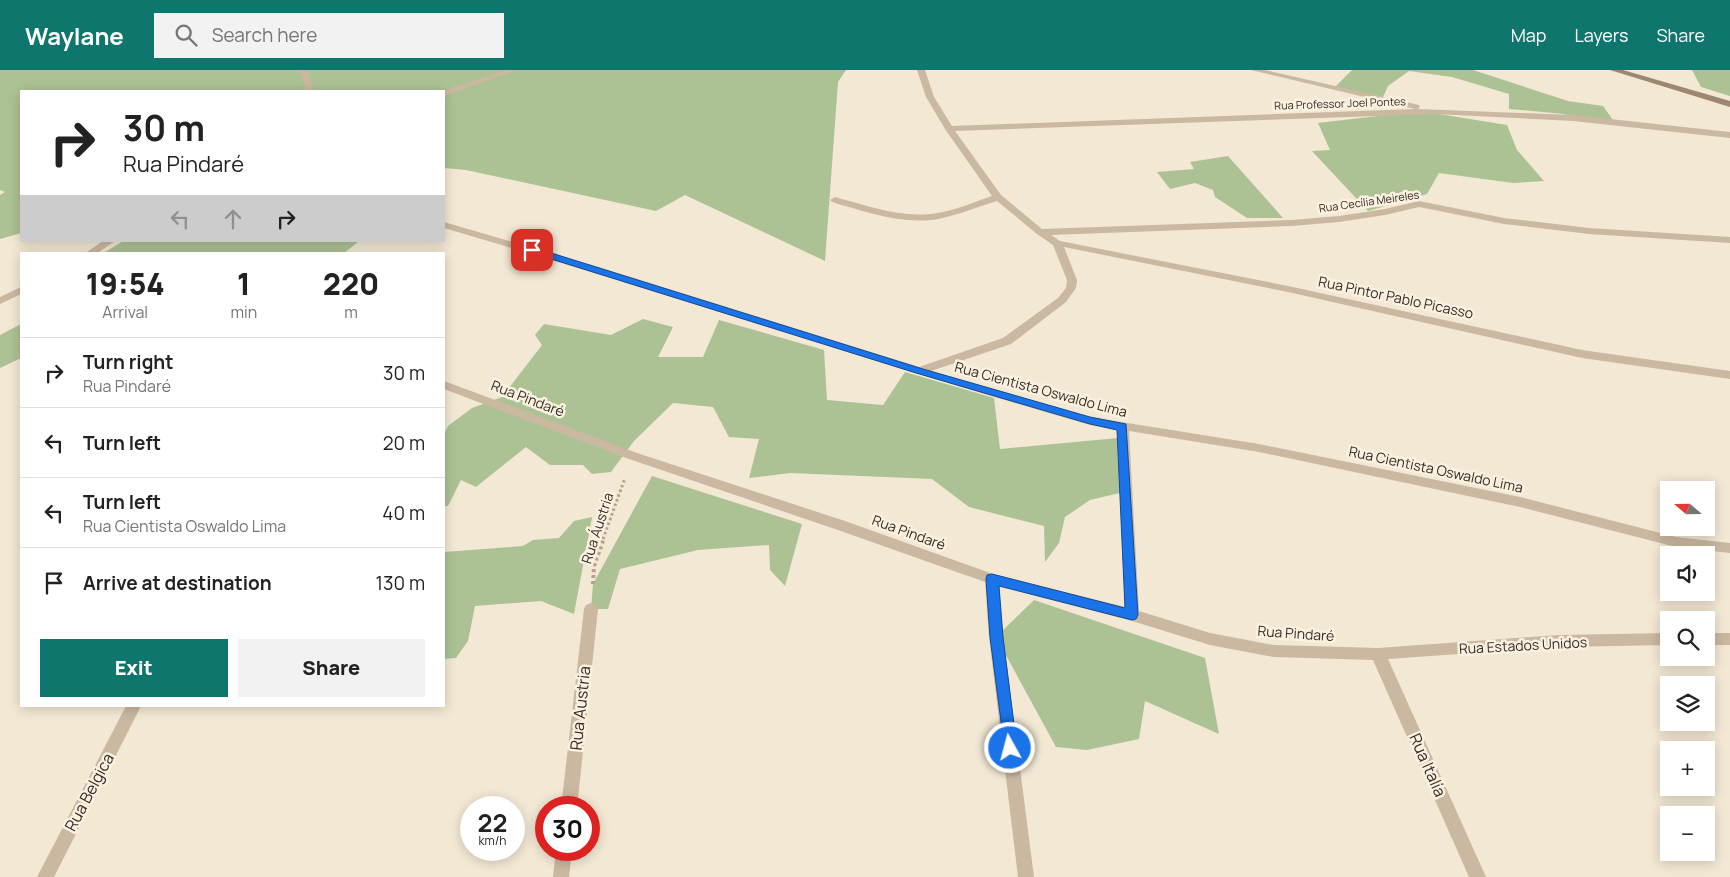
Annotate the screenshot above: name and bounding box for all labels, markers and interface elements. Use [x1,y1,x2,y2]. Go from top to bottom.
search box [154,13,504,58]
text: Waylane [25,19,124,52]
icon: search [172,21,200,49]
text: Search here [212,22,317,48]
text: Map [1511,23,1546,47]
text: Layers [1574,23,1628,47]
text: Share [1656,23,1705,47]
street label: Rua Professor Joel Pontes [1274,93,1406,113]
text: 30 m [123,104,205,152]
icon: right [40,110,105,175]
text: Rua Pindaré [123,149,244,179]
street label: Rua Cecília Meireles [1318,186,1420,215]
icon: left [166,205,194,233]
icon: ahead [219,205,247,233]
icon: right [272,205,300,233]
pin [511,229,553,271]
icon: arrive [518,236,546,264]
text: 19:54 [86,263,165,304]
text: 1 [237,263,251,304]
text: 220 [323,263,379,304]
street label: Rua Pintor Pablo Picasso [1317,271,1475,323]
text: Arrival [102,301,148,323]
text: min [230,301,257,323]
text: m [344,301,358,323]
text: Turn right [83,349,173,375]
street label: Rua Cientista Oswaldo Lima [953,357,1129,421]
icon: right [40,359,68,387]
text: 30 m [383,360,425,386]
text: Rua Pindaré [83,375,171,397]
street label: Rua Pindaré [489,375,567,421]
icon: left [40,429,68,457]
text: Turn left [83,430,161,456]
text: 20 m [383,430,425,456]
street label: Rua Cientista Oswaldo Lima [1347,441,1525,497]
north arrow [1660,481,1715,536]
map controls [1660,481,1715,861]
text: Turn left [83,489,161,515]
street label: Rua Áustria [577,490,617,566]
icon: left [40,499,68,527]
text: 40 m [382,500,425,526]
street label: Rua Pindaré [870,510,948,554]
text: Rua Cientista Oswaldo Lima [83,515,286,537]
button: sound [1660,546,1715,601]
icon: arrive [40,569,68,597]
text: Arrive at destination [83,570,272,596]
text: 130 m [376,570,425,596]
button: search [1660,611,1715,666]
street label: Rua Pindaré [1257,621,1335,645]
street label: Rua Estados Unidos [1458,632,1588,658]
button: Exit [40,639,228,697]
button: Share [238,639,425,697]
street label: Rua Austria [565,665,595,751]
button: layers [1660,676,1715,731]
position arrow [983,721,1035,773]
street label: Rua Italía [1404,730,1452,800]
button: + [1660,741,1715,796]
street label: Rua Belgica [59,749,119,835]
speed limit sign: 30 [535,796,600,861]
text: 22 [478,805,507,840]
button: − [1660,806,1715,861]
text: km/h [479,832,506,849]

